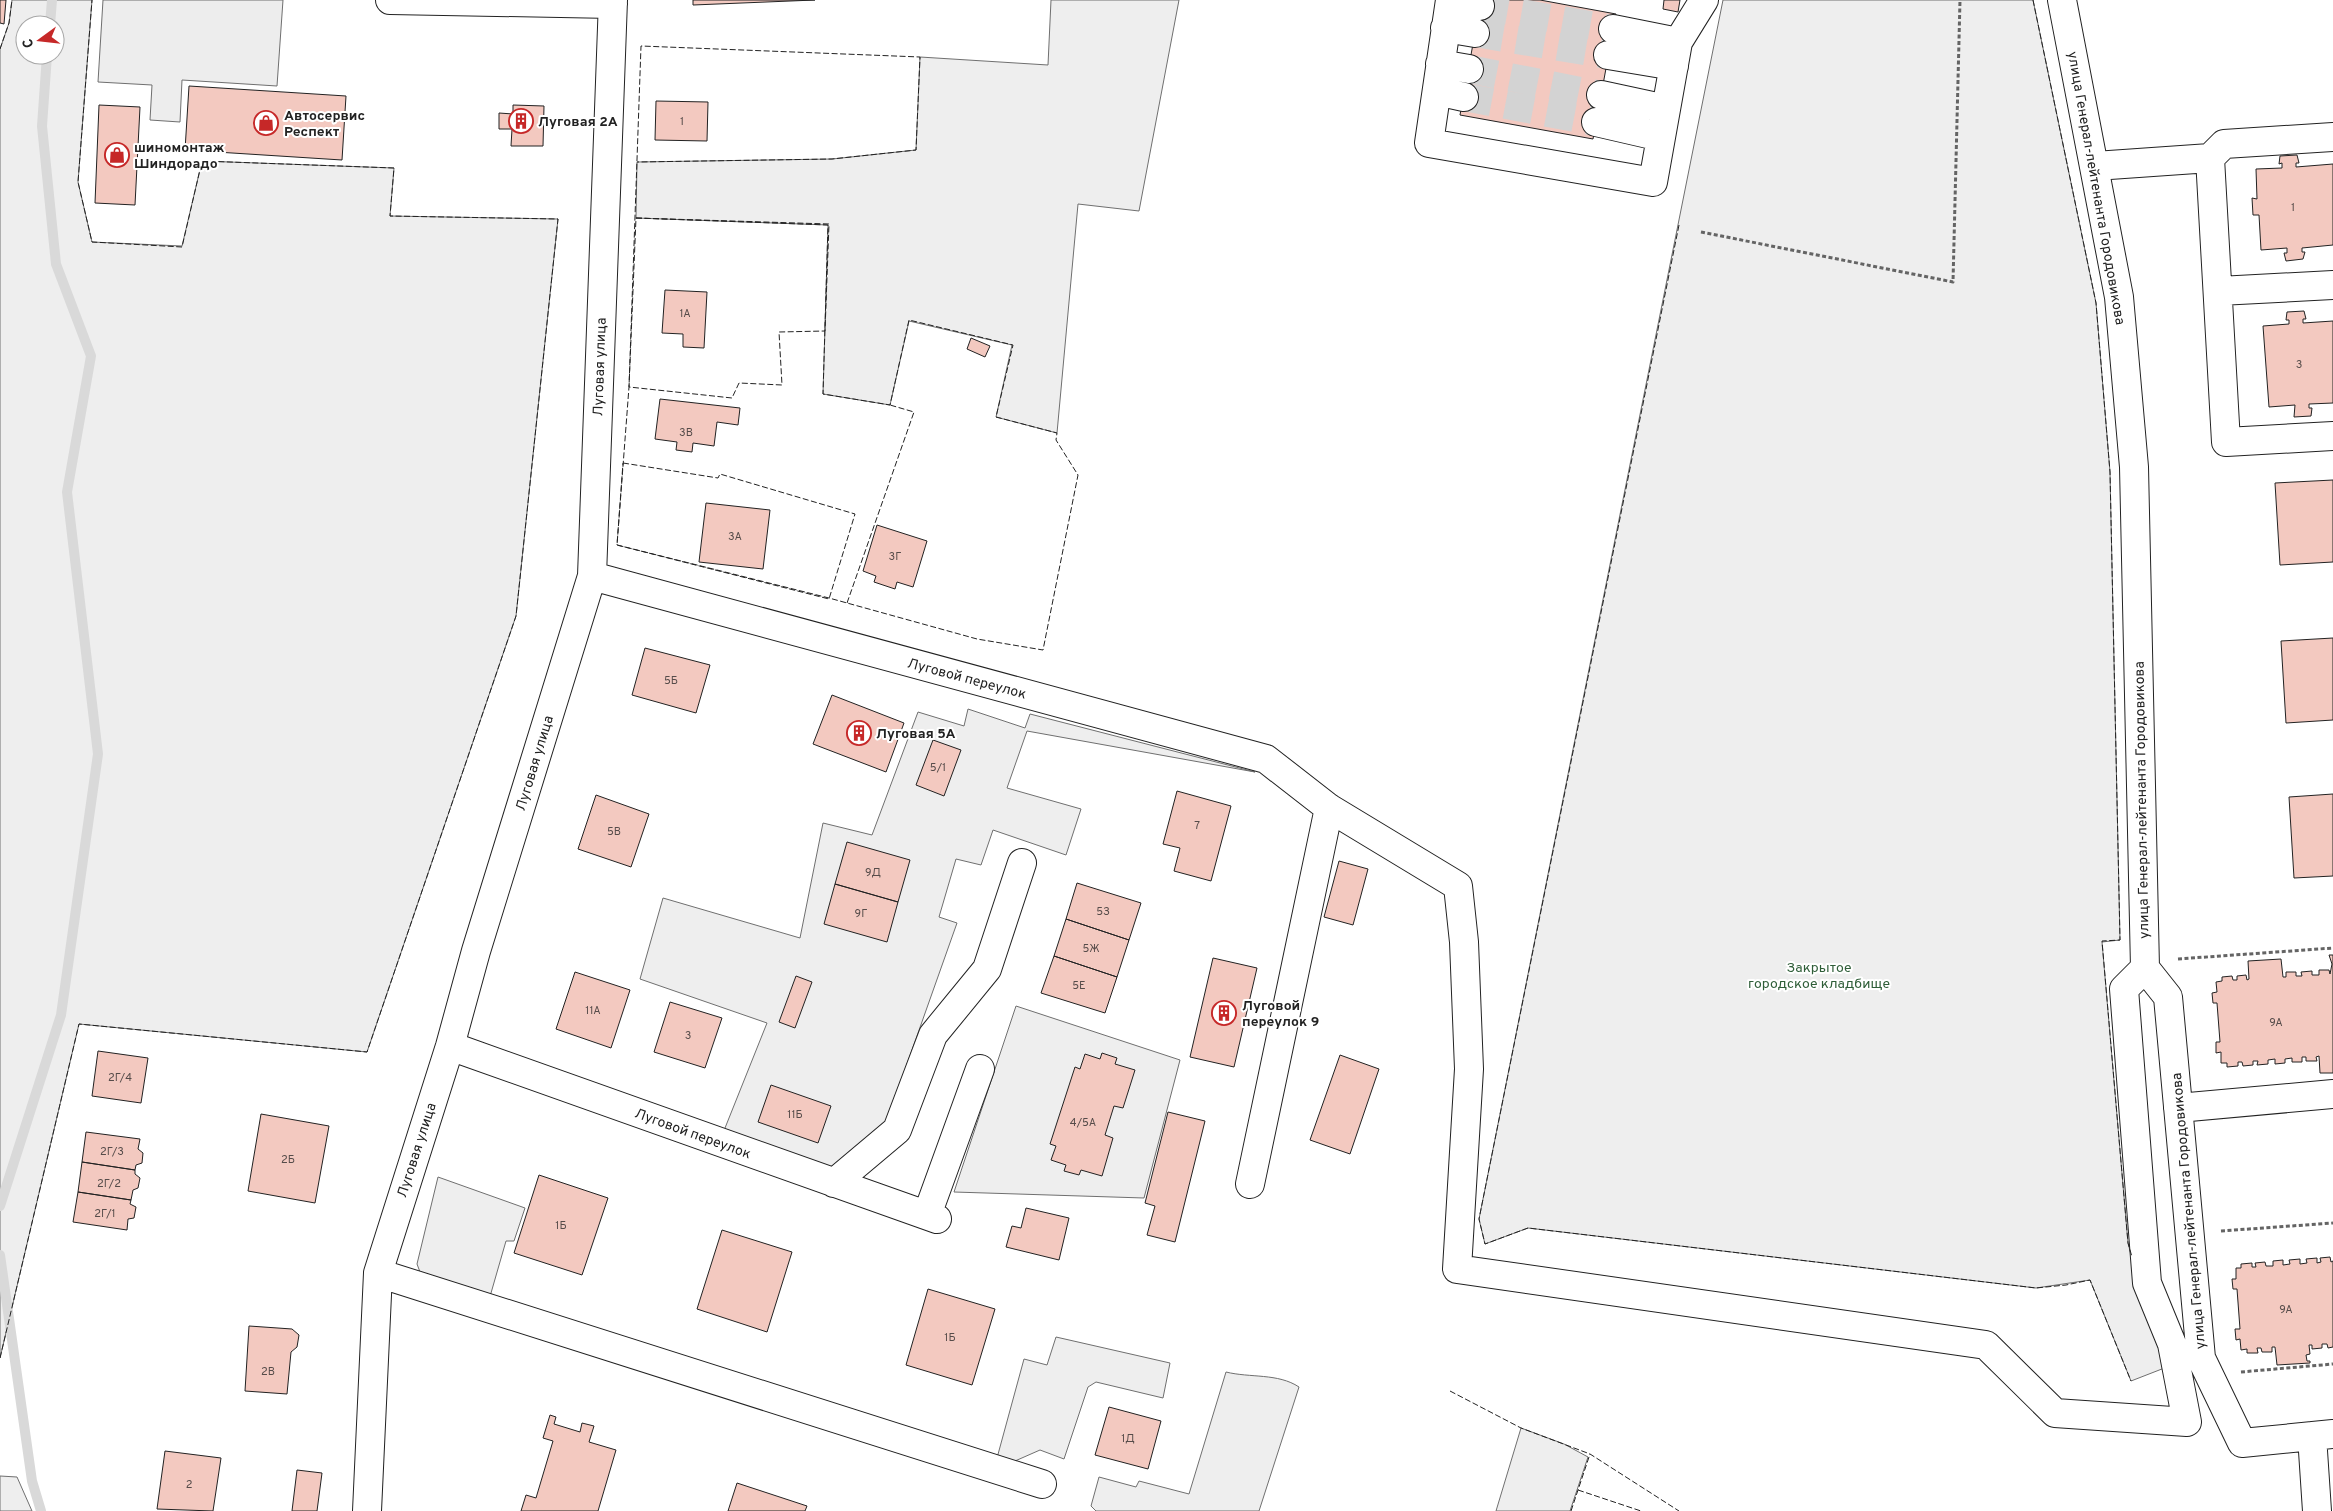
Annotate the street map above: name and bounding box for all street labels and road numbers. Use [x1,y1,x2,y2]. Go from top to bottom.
street label: улица Генерал-лейтенанта Городовикова [2063,50,2128,326]
street label: Луговая улица [590,317,611,417]
street label: Луговой переулок [905,655,1028,704]
street label: улица Генерал-лейтенанта Городовикова [2132,661,2153,939]
street label: Луговая улица [513,714,558,813]
street label: улица Генерал-лейтенанта Городовикова [2169,1072,2210,1350]
street label: Луговая улица [394,1101,441,1200]
street label: Луговой переулок [632,1105,753,1163]

